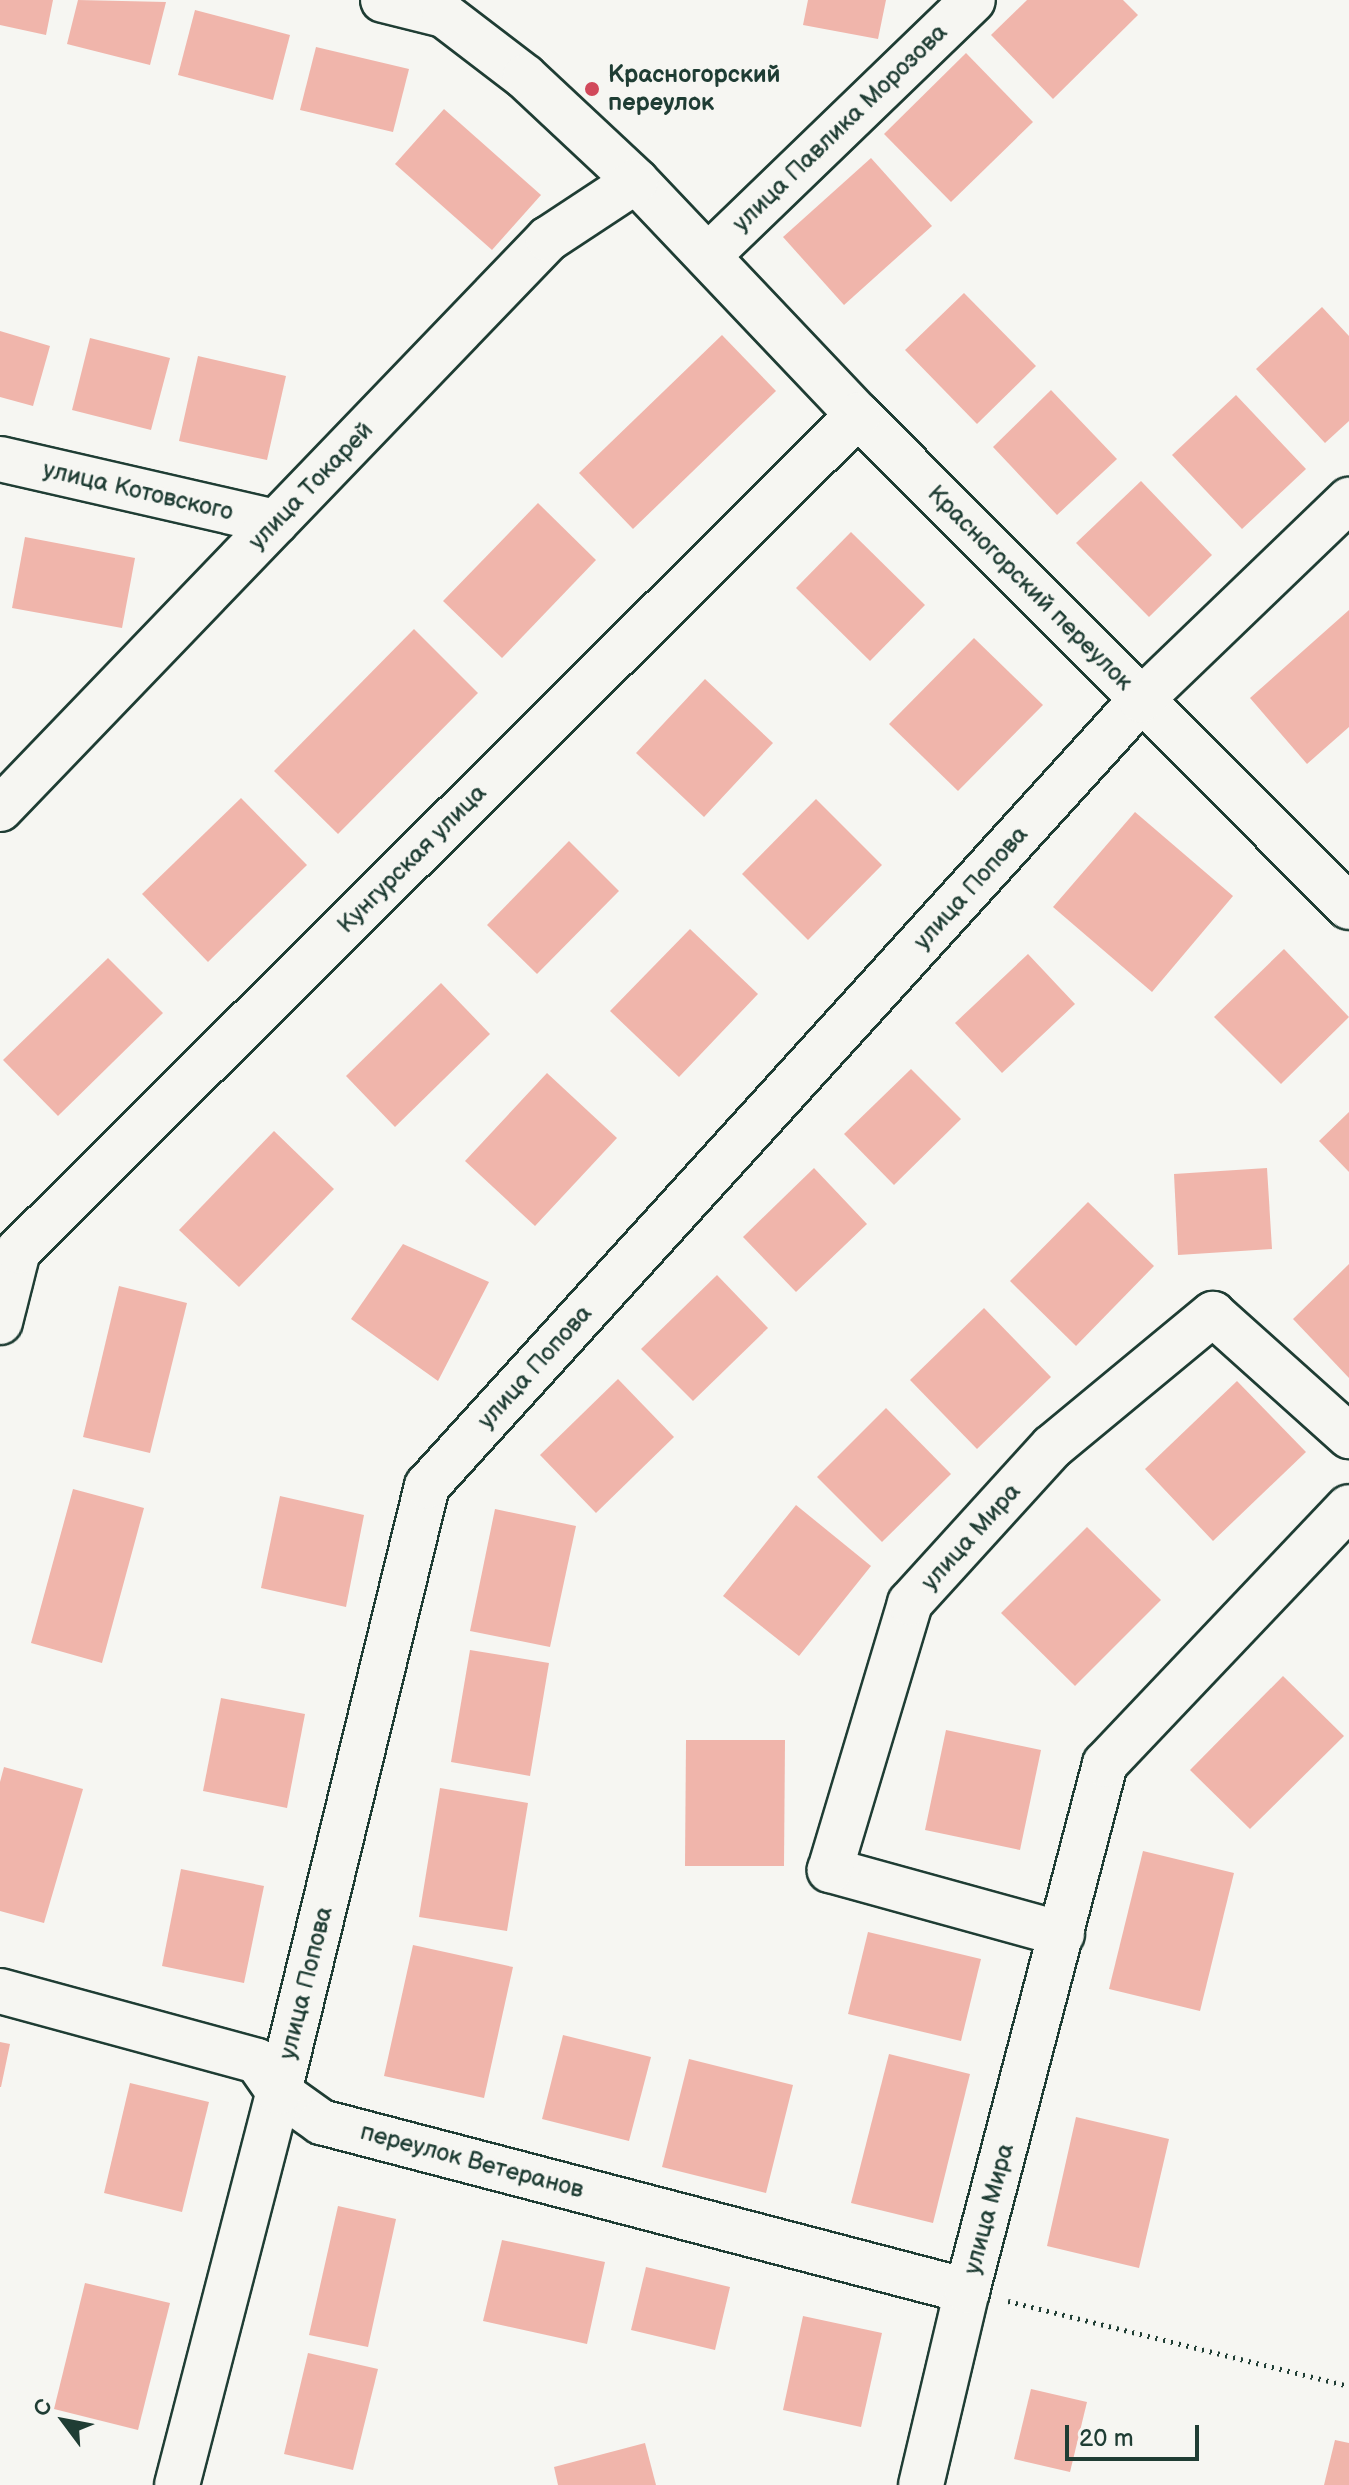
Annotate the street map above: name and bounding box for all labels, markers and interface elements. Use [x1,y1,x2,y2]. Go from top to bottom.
street label: улица Павлика Морозова [727,18,953,238]
place label: Красногорский переулок [608,61,780,117]
marker: Красногорский переулок [583,80,601,98]
street label: улица Токарей [243,416,379,556]
street label: улица Котовского [40,455,236,527]
street label: Красногорский переулок [921,479,1139,697]
street label: Кунгурская улица [332,779,492,939]
street label: улица Попова [908,820,1034,956]
street label: улица Попова [472,1299,598,1435]
street label: улица Мира [915,1478,1027,1596]
street label: улица Попова [273,1904,339,2062]
street label: переулок Ветеранов [357,2117,587,2205]
street label: улица Мира [958,2141,1020,2277]
north arrow [24,2381,104,2461]
text: С [28,2394,59,2422]
scale bar [1069,2409,1203,2459]
text: 20 m [1079,2424,1134,2453]

